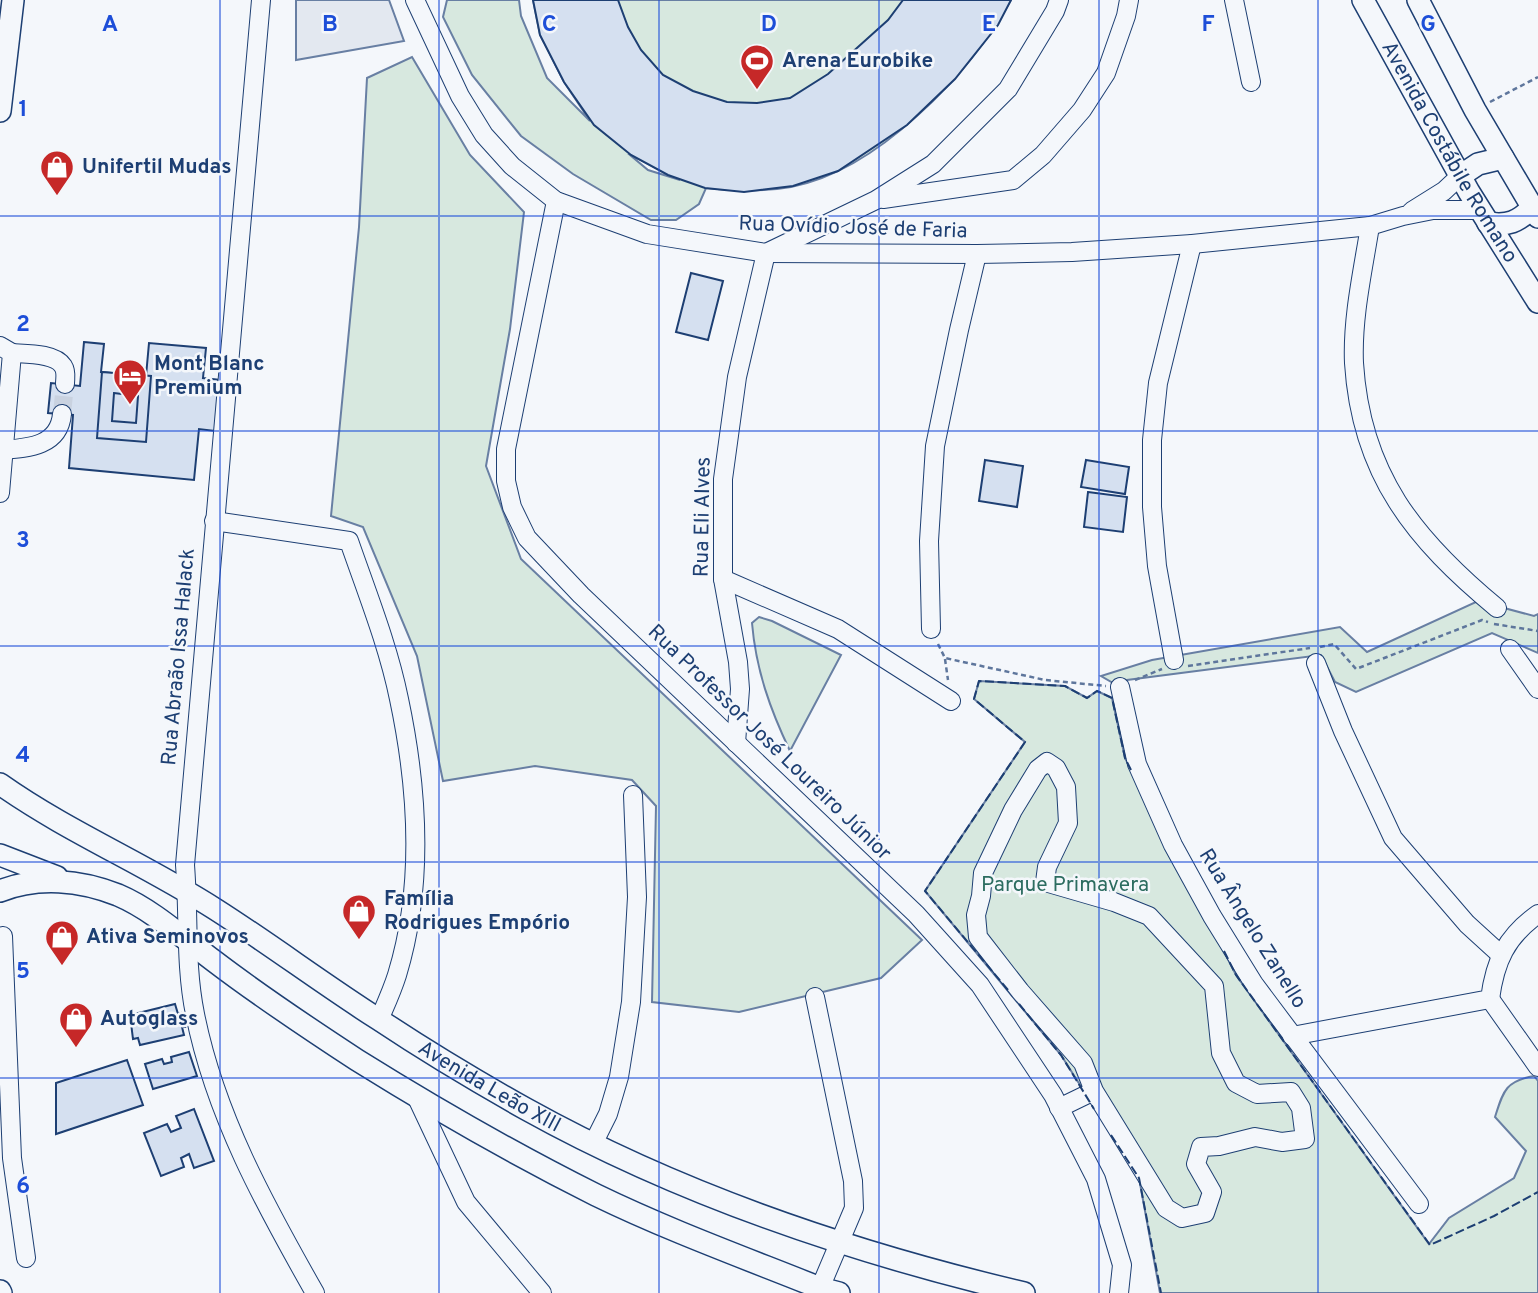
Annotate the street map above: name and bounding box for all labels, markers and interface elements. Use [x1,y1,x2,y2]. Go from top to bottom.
text: A [102,11,118,40]
text: B [322,11,338,40]
text: C [542,11,556,40]
text: D [761,11,777,40]
text: E [982,11,996,40]
text: F [1201,11,1215,40]
text: G [1420,11,1436,40]
street label: Avenida Costábile Romano [1375,37,1524,268]
sports icon: Arena Eurobike [738,42,776,91]
place label: Arena Eurobike [782,48,933,75]
text: 1 [18,96,28,125]
shop icon: Unifertil Mudas [38,148,76,197]
place label: Unifertil Mudas [82,154,232,181]
street label: Rua Ovídio José de Faria [738,211,968,245]
text: 2 [16,311,30,340]
place label: Mont Blanc Premium [154,351,265,402]
hotel icon: Mont Blanc Premium [111,357,149,406]
street label: Rua Eli Alves [688,457,718,577]
text: 3 [16,527,30,556]
street label: Rua Abraão Issa Halack [156,547,202,767]
street label: Rua Professor José Loureiro Júnior [641,619,897,867]
text: 4 [16,742,30,771]
street label: Rua Ângelo Zanello [1192,844,1313,1014]
park label: Parque Primavera [981,872,1149,899]
place label: Família Rodrigues Empório [384,886,570,937]
shop icon: Família Rodrigues Empório [340,892,378,941]
shop icon: Ativa Seminovos [43,918,81,967]
place label: Ativa Seminovos [86,924,249,951]
text: 5 [16,958,30,987]
shop icon: Autoglass [57,1000,95,1049]
place label: Autoglass [100,1006,198,1033]
street label: Avenida Leão XIII [413,1035,565,1139]
text: 6 [16,1173,30,1202]

